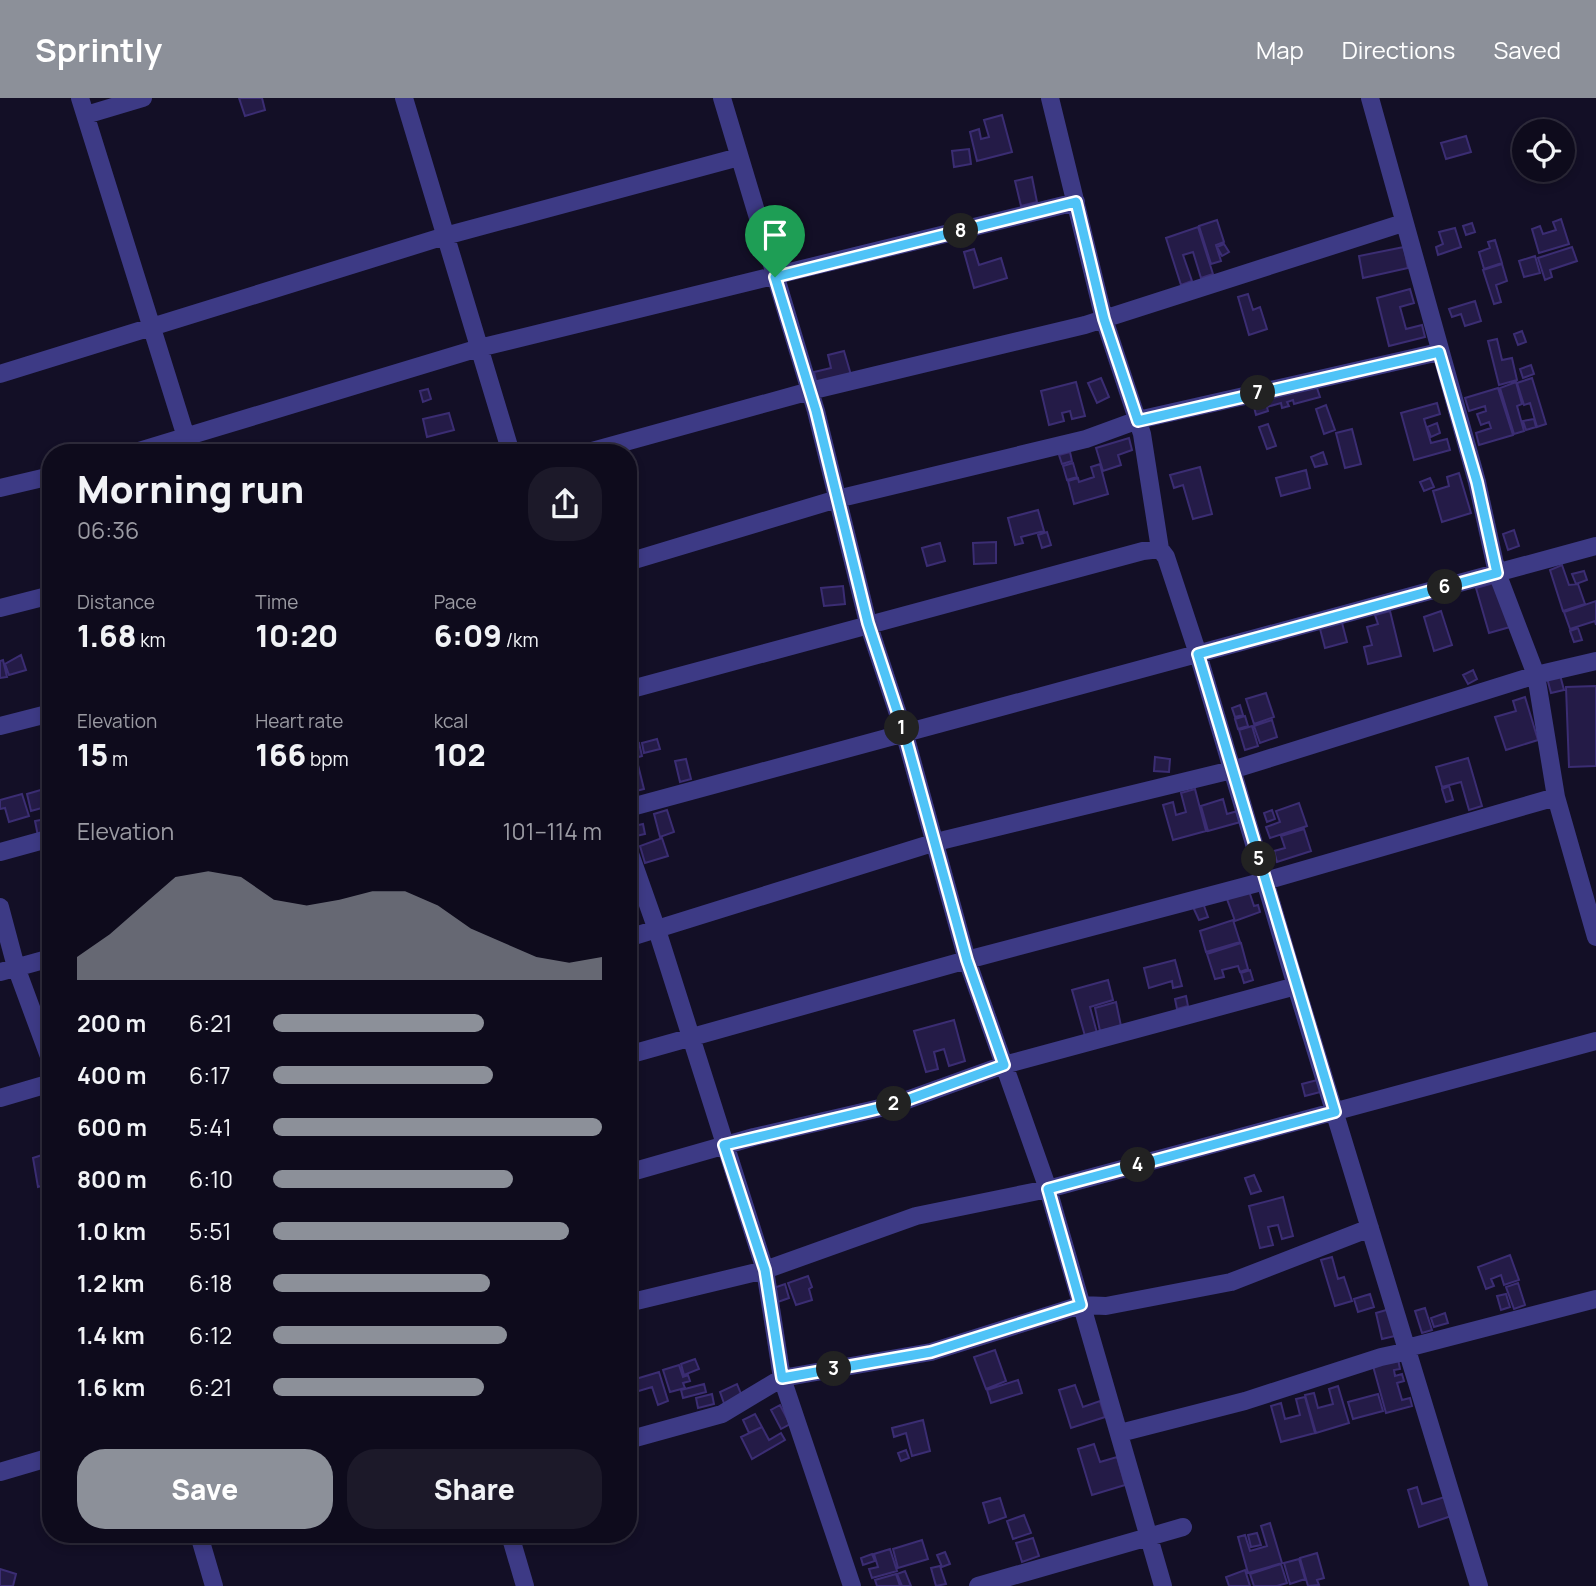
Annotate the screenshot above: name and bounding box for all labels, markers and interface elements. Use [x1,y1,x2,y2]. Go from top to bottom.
text: Sprintly [35,27,162,72]
text: Map [1256,33,1304,66]
text: Directions [1342,33,1455,66]
text: Saved [1493,33,1561,66]
map controls [1512,119,1575,182]
button: locate [1512,119,1575,182]
pin [745,205,805,277]
pin: 8 [944,214,978,248]
icon: arrive [756,216,794,254]
text: 8 [955,217,966,243]
pin: 7 [1240,376,1276,410]
text: 7 [1252,379,1263,405]
text: Morning run [77,462,304,514]
button: share [528,467,602,541]
text: 06:36 [77,514,139,546]
pin: 6 [1428,570,1462,604]
text: 6 [1439,573,1450,599]
text: Distance [77,589,155,615]
text: Time [255,589,298,615]
text: Pace [434,589,477,615]
text: 1.68 [77,615,136,656]
text: 10:20 [255,615,338,656]
text: 6:09 [434,615,502,656]
text: km [136,627,166,653]
text: /km [502,627,539,653]
text: Elevation [77,708,157,734]
text: Heart rate [255,708,343,734]
text: kcal [434,708,468,734]
pin: 1 [884,710,920,746]
text: 1 [897,714,906,740]
text: 15 [77,734,108,775]
text: 166 [255,734,306,775]
text: 102 [434,734,486,775]
text: m [108,746,128,772]
text: bpm [306,746,349,772]
text: Elevation [77,815,174,847]
text: 101–114 m [502,815,602,847]
pin: 5 [1242,842,1276,876]
text: 5 [1253,845,1264,871]
text: 200 m [77,1007,146,1039]
text: 6:21 [189,1007,232,1039]
text: 400 m [77,1059,147,1091]
text: 6:17 [189,1059,231,1091]
pin: 2 [876,1086,912,1122]
text: 2 [888,1090,899,1116]
text: 600 m [77,1111,147,1143]
text: 5:41 [189,1111,232,1143]
pin: 4 [1120,1148,1156,1182]
text: 4 [1132,1151,1143,1177]
text: 800 m [77,1163,147,1195]
text: 6:10 [189,1163,233,1195]
text: 1.0 km [77,1215,146,1247]
text: 5:51 [189,1215,231,1247]
text: 1.2 km [77,1267,144,1299]
text: 6:18 [189,1267,232,1299]
text: 1.4 km [77,1319,145,1351]
text: 6:12 [189,1319,232,1351]
pin: 3 [816,1352,852,1386]
text: 3 [828,1355,839,1381]
text: 1.6 km [77,1371,145,1403]
text: 6:21 [189,1371,232,1403]
button: Save [77,1449,333,1529]
button: Share [347,1449,602,1529]

